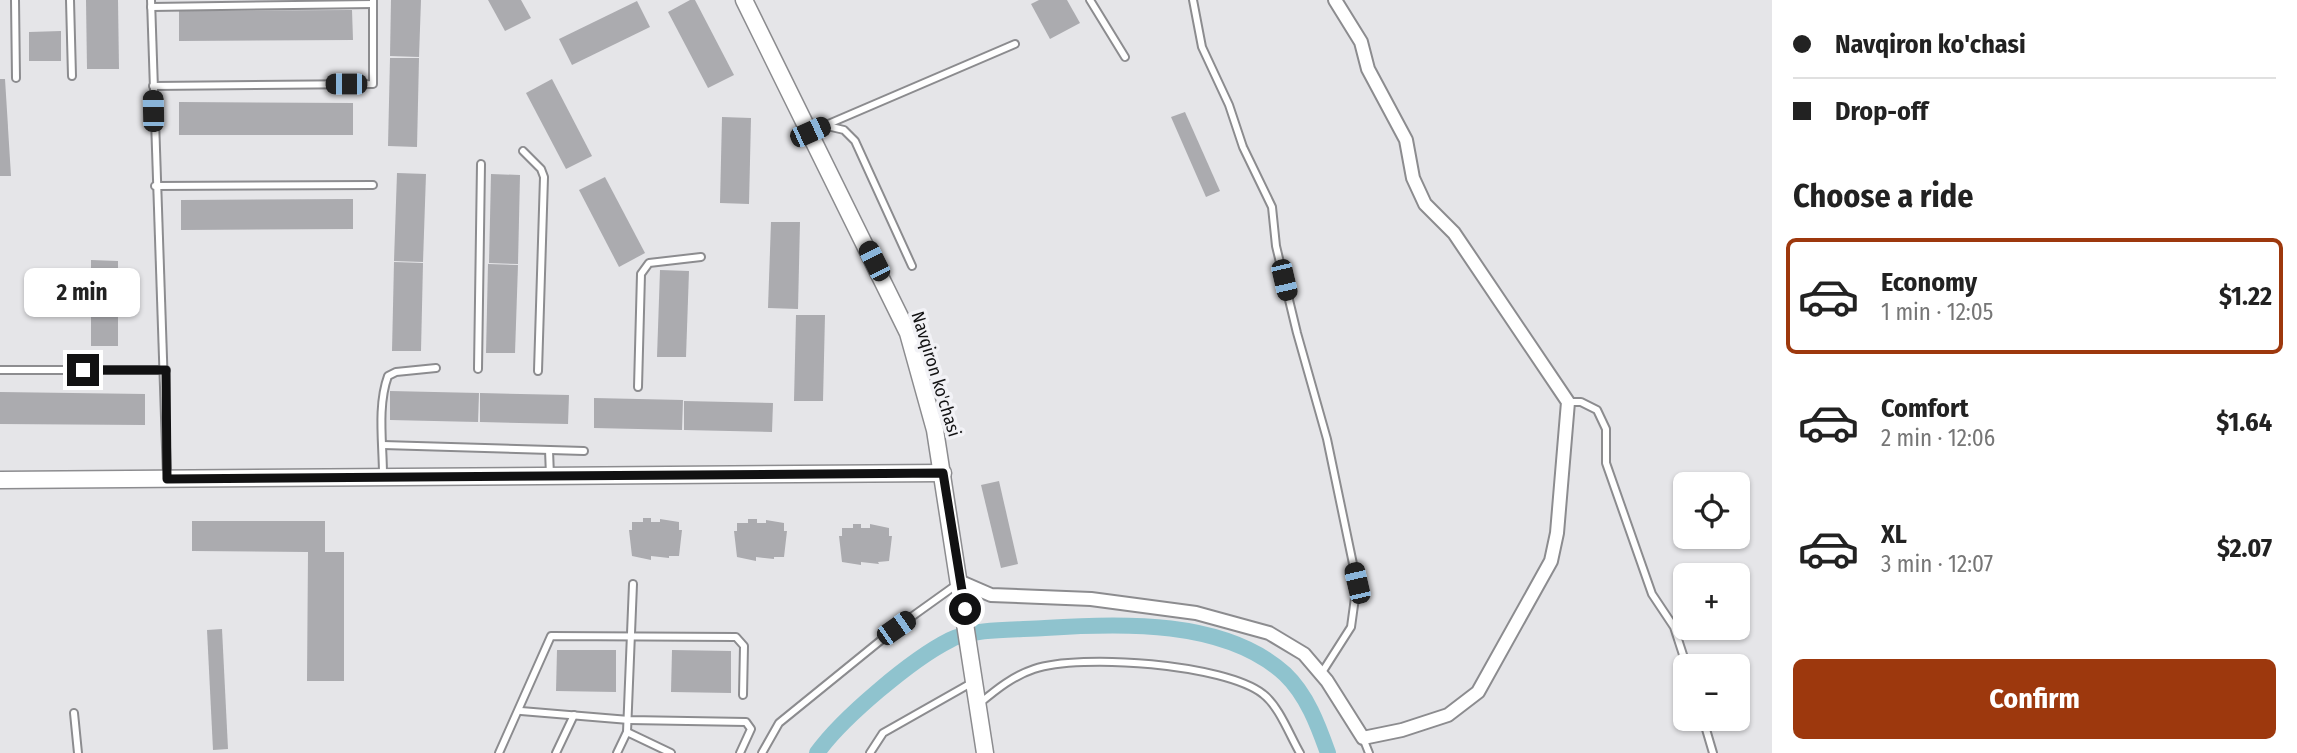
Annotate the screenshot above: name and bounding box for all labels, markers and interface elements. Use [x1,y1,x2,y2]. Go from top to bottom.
text: Navqiron ko'chasi [1835,29,2026,60]
car [326,74,368,95]
car [143,90,164,132]
text: Drop-off [1835,96,1928,127]
car [787,114,834,150]
text: Choose a ride [1793,177,1974,215]
car [856,238,893,284]
car [1270,257,1299,303]
icon: car [1797,265,1860,328]
text: Economy [1881,267,1977,298]
callout: 2 min [25,268,141,318]
text: 2 min [57,278,108,306]
text: $1.22 [2219,281,2272,312]
text: 1 min · 12:05 [1881,298,1993,326]
street label: Navqiron ko'chasi [907,309,965,439]
route end [67,354,99,386]
icon: car [1797,391,1860,454]
text: Comfort [1881,393,1969,424]
text: $1.64 [2216,407,2272,438]
text: 2 min · 12:06 [1881,424,1995,452]
map controls [1673,472,1750,731]
button: locate [1673,472,1750,549]
icon: car [1797,517,1860,580]
text: XL [1881,519,1907,550]
text: $2.07 [2217,533,2272,564]
text: 3 min · 12:07 [1881,550,1993,578]
car [1343,560,1372,606]
button: + [1673,563,1750,640]
route start [949,593,981,625]
car [873,607,920,649]
button: − [1673,654,1750,731]
button: Confirm [1793,659,2276,739]

